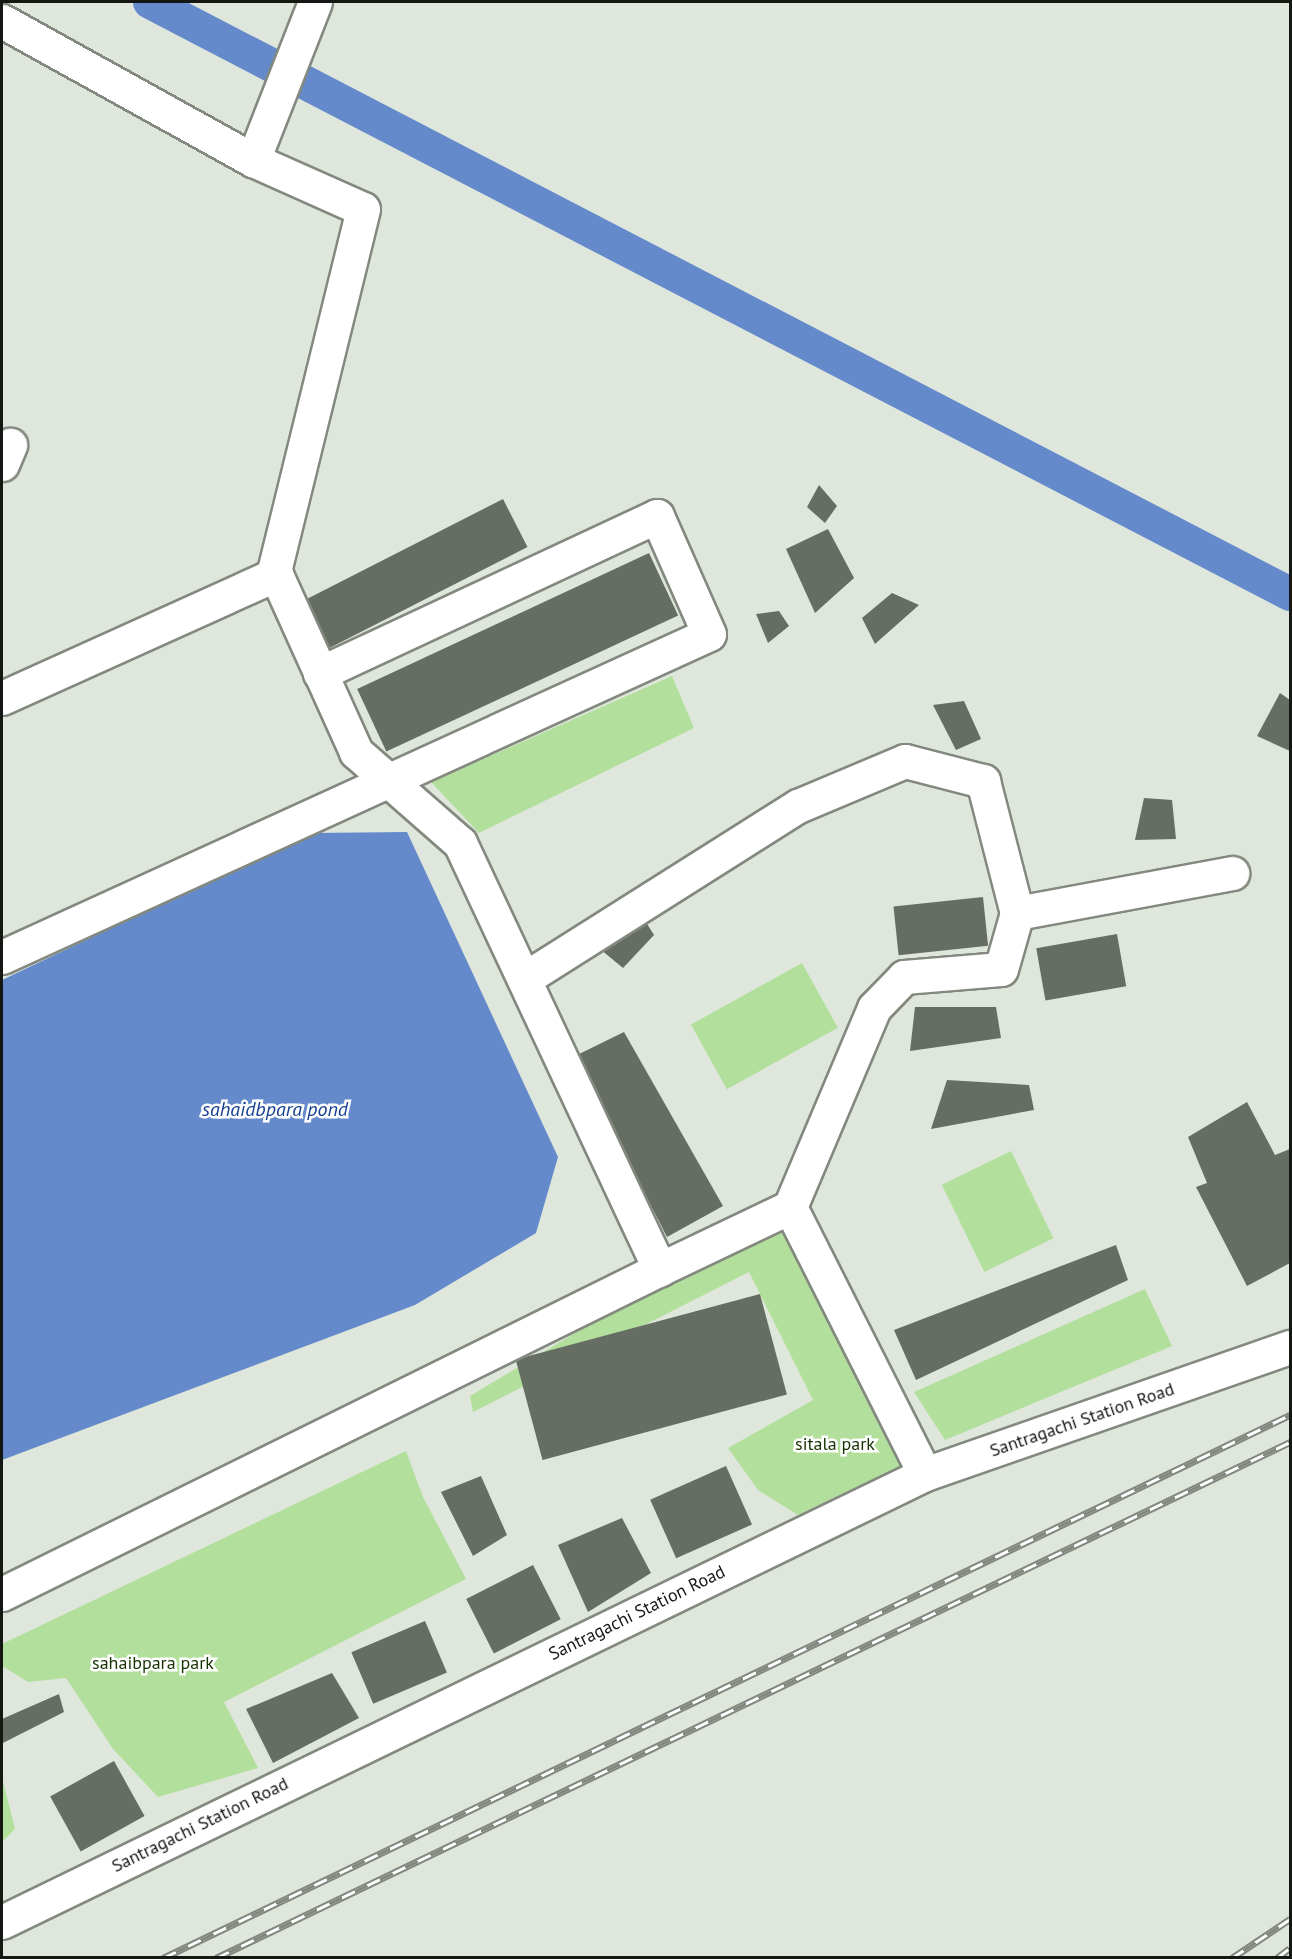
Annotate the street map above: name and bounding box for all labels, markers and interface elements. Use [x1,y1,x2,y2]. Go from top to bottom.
water label: sahaidbpara pond [202,1097,348,1121]
street label: Santragachi Station Road [987,1378,1177,1462]
park label: sitala park [795,1433,875,1455]
street label: Santragachi Station Road [545,1561,729,1665]
park label: sahaibpara park [92,1652,214,1674]
street label: Santragachi Station Road [108,1773,292,1877]

